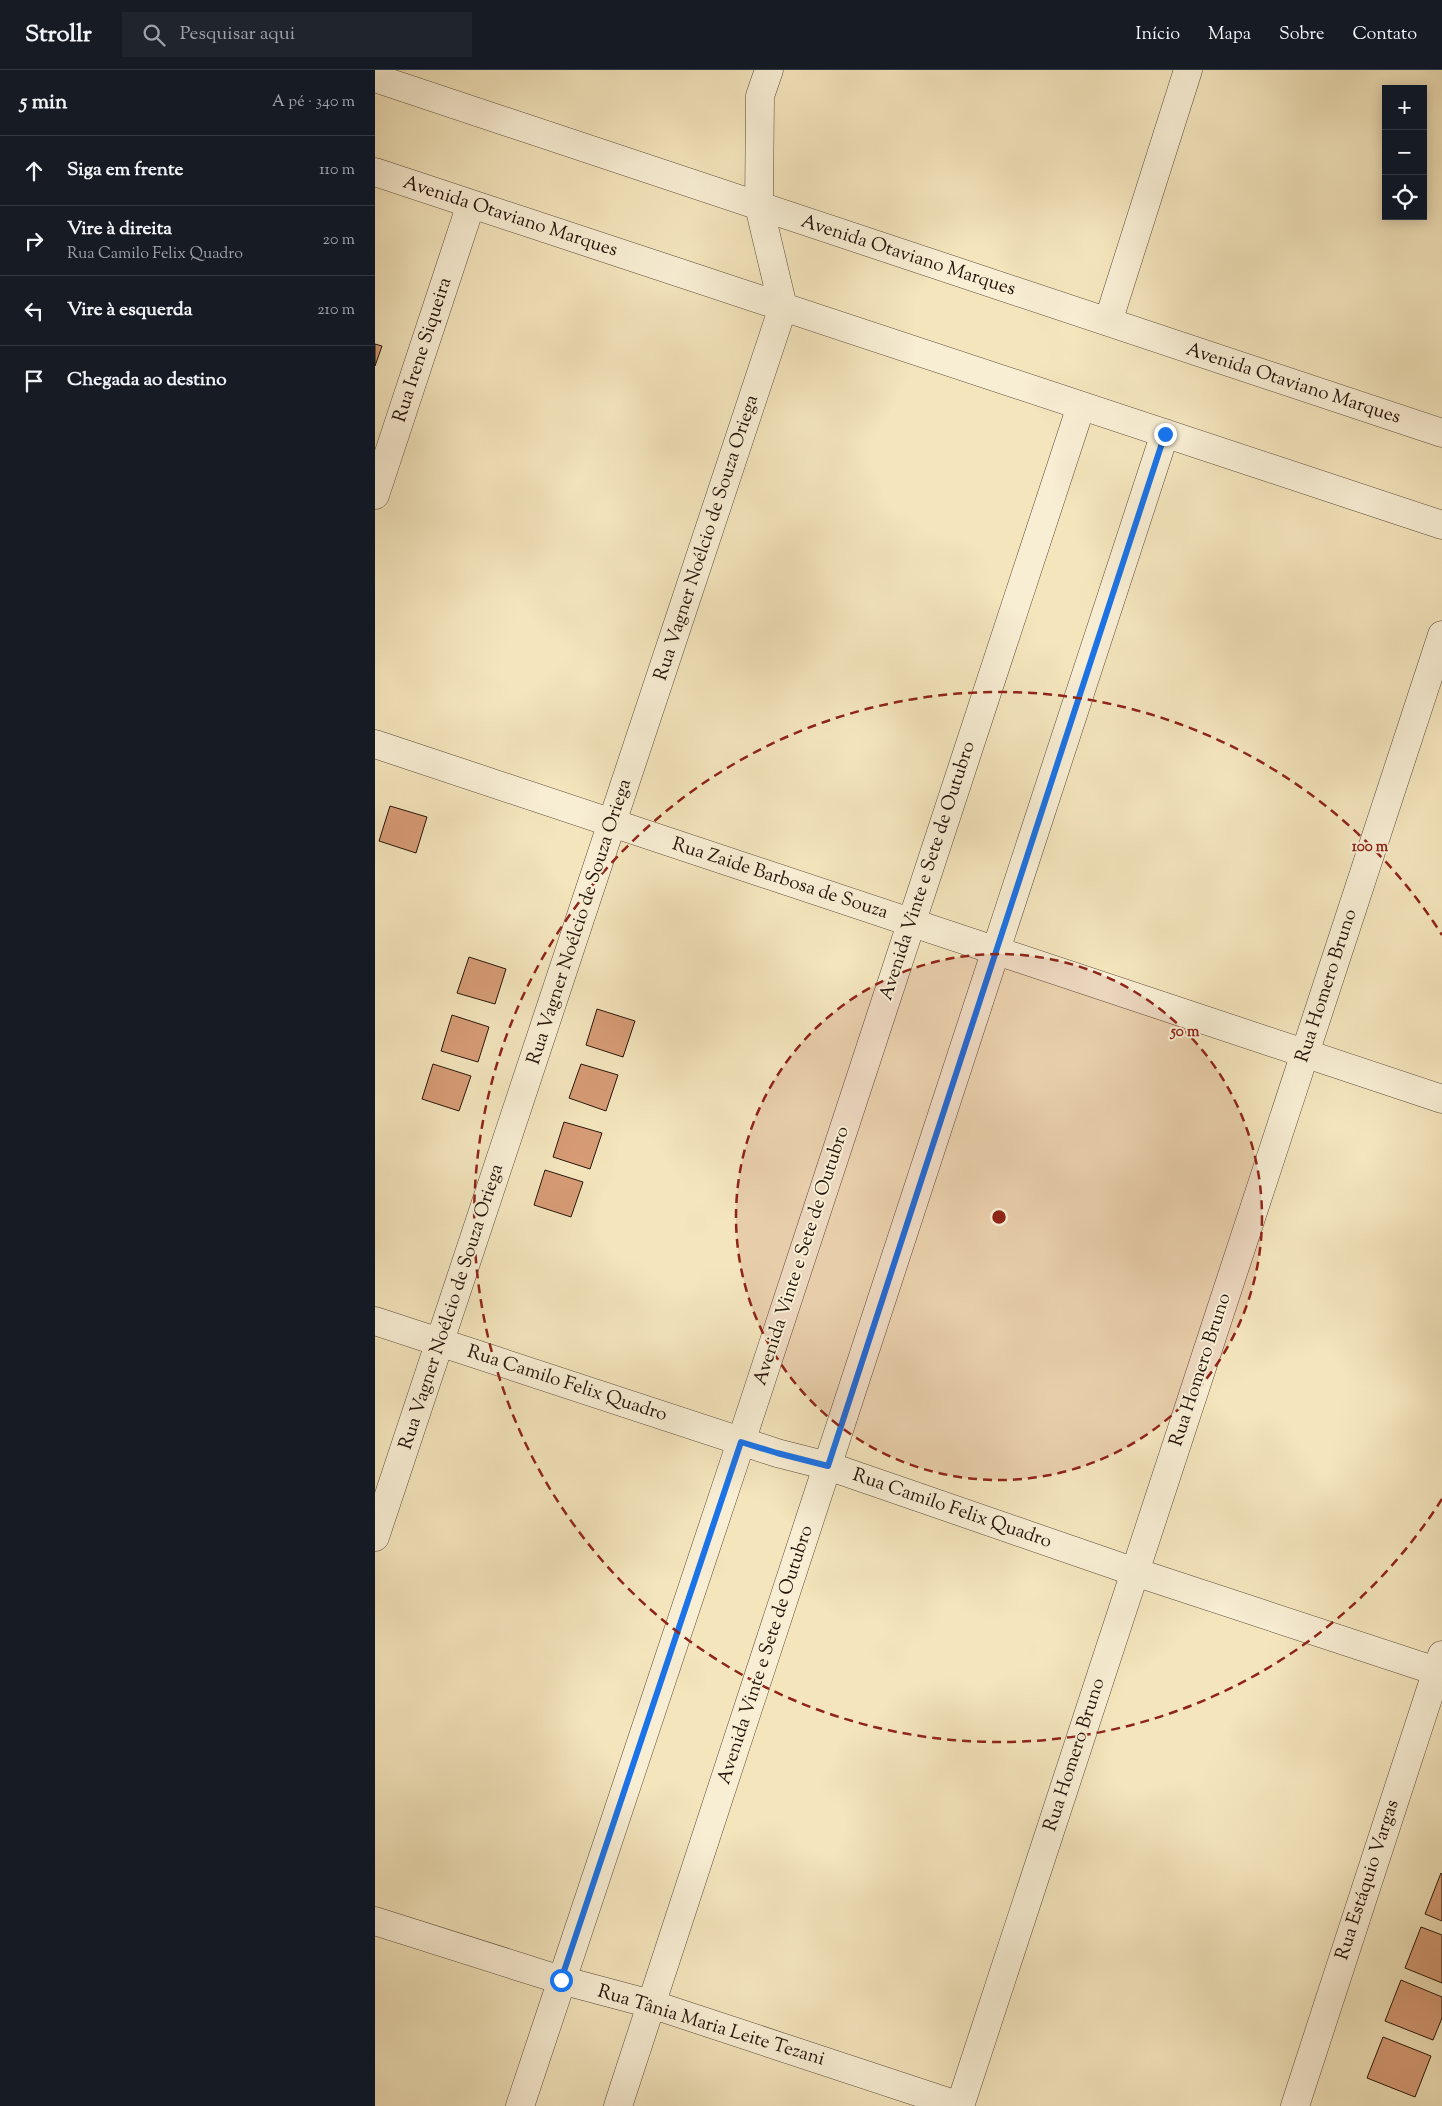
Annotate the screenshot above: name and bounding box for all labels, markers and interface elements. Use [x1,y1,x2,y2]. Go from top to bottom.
search box [122,12,472,57]
text: Strollr [25,18,92,52]
icon: search [140,21,168,49]
text: Pesquisar aqui [180,21,295,48]
text: Início [1135,22,1180,48]
text: Mapa [1208,22,1251,48]
text: Sobre [1279,22,1324,48]
text: Contato [1352,22,1417,48]
map controls [1382,85,1427,220]
button: + [1382,85,1427,130]
text: 5 min [20,88,67,118]
text: A pé · 340 m [272,91,355,114]
button: − [1382,130,1427,175]
icon: ahead [20,157,48,185]
text: Siga em frente [67,157,183,184]
text: 110 m [319,159,355,182]
street label: Avenida Otaviano Marques [399,170,621,264]
button: locate [1382,175,1427,220]
street label: Avenida Otaviano Marques [797,209,1019,303]
text: Vire à direita [67,216,172,243]
icon: right [20,227,48,255]
text: 20 m [322,229,355,252]
text: Rua Camilo Felix Quadro [67,243,243,266]
street label: Rua Irene Siqueira [387,274,459,426]
icon: left [20,297,48,325]
text: Vire à esquerda [67,297,193,324]
text: 210 m [317,299,355,322]
street label: Avenida Otaviano Marques [1182,337,1404,431]
icon: arrive [20,367,48,395]
text: Chegada ao destino [67,367,227,394]
street label: Rua Vagner Noélcio de Souza Oriega [648,391,766,684]
route end [1154,423,1177,446]
street label: Avenida Vinte e Sete de Outubro [873,738,983,1004]
street label: Rua Vagner Noélcio de Souza Oriega [521,775,639,1068]
street label: Rua Zaide Barbosa de Souza [669,831,892,927]
text: 100 m [1352,837,1389,858]
street label: Rua Homero Bruno [1289,906,1365,1066]
text: 50 m [1170,1022,1200,1043]
street label: Avenida Vinte e Sete de Outubro [747,1123,857,1389]
street label: Rua Vagner Noélcio de Souza Oriega [393,1160,511,1453]
centre of rings [990,1208,1008,1226]
street label: Rua Homero Bruno [1163,1290,1239,1450]
street label: Rua Camilo Felix Quadro [463,1339,671,1429]
street label: Rua Camilo Felix Quadro [849,1462,1055,1556]
street label: Avenida Vinte e Sete de Outubro [711,1522,821,1788]
street label: Rua Homero Bruno [1037,1675,1113,1835]
street label: Rua Estáquio Vargas [1329,1796,1407,1964]
route start [550,1969,573,1992]
street label: Rua Tânia Maria Leite Tezani [594,1979,828,2073]

